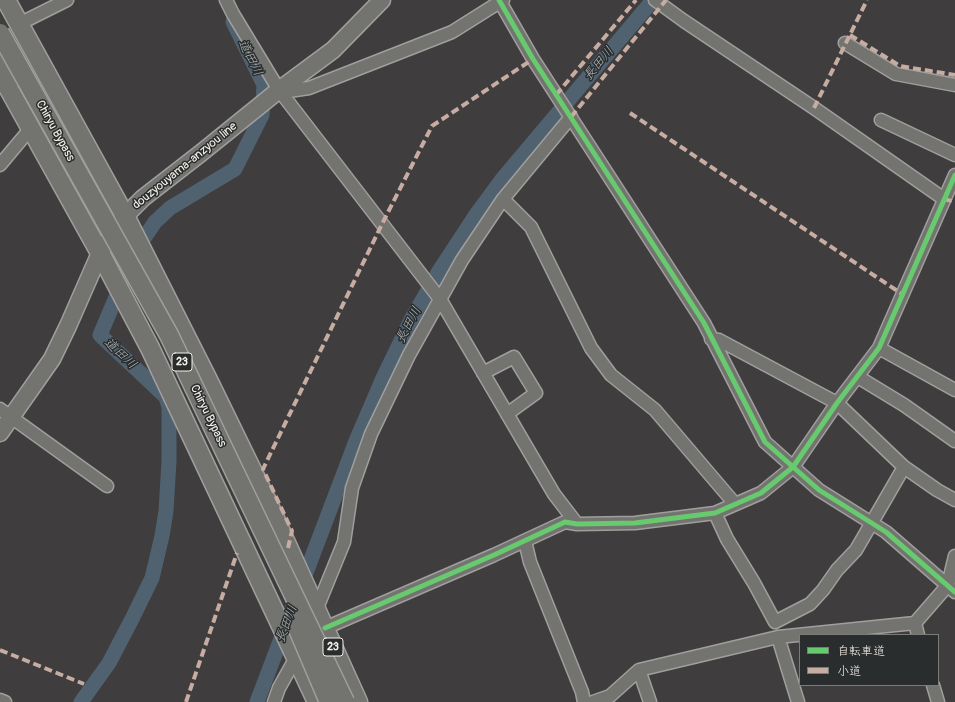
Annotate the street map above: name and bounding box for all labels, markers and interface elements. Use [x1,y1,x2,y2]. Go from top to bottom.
water label: 道田川 [234,37,266,79]
water label: 長田川 [580,44,618,84]
street label: Chiryu Bypass [32,98,78,164]
street label: douzyouyama-anzyou line [130,119,240,213]
water label: 長田川 [393,304,425,346]
water label: 道田川 [100,335,140,373]
road number: 23 [172,353,192,371]
street label: Chiryu Bypass [187,383,229,449]
water label: 長田川 [273,603,301,645]
legend [799,634,939,686]
road number: 23 [323,638,343,656]
text: 自転車道 [837,644,885,659]
text: 小道 [837,664,861,679]

